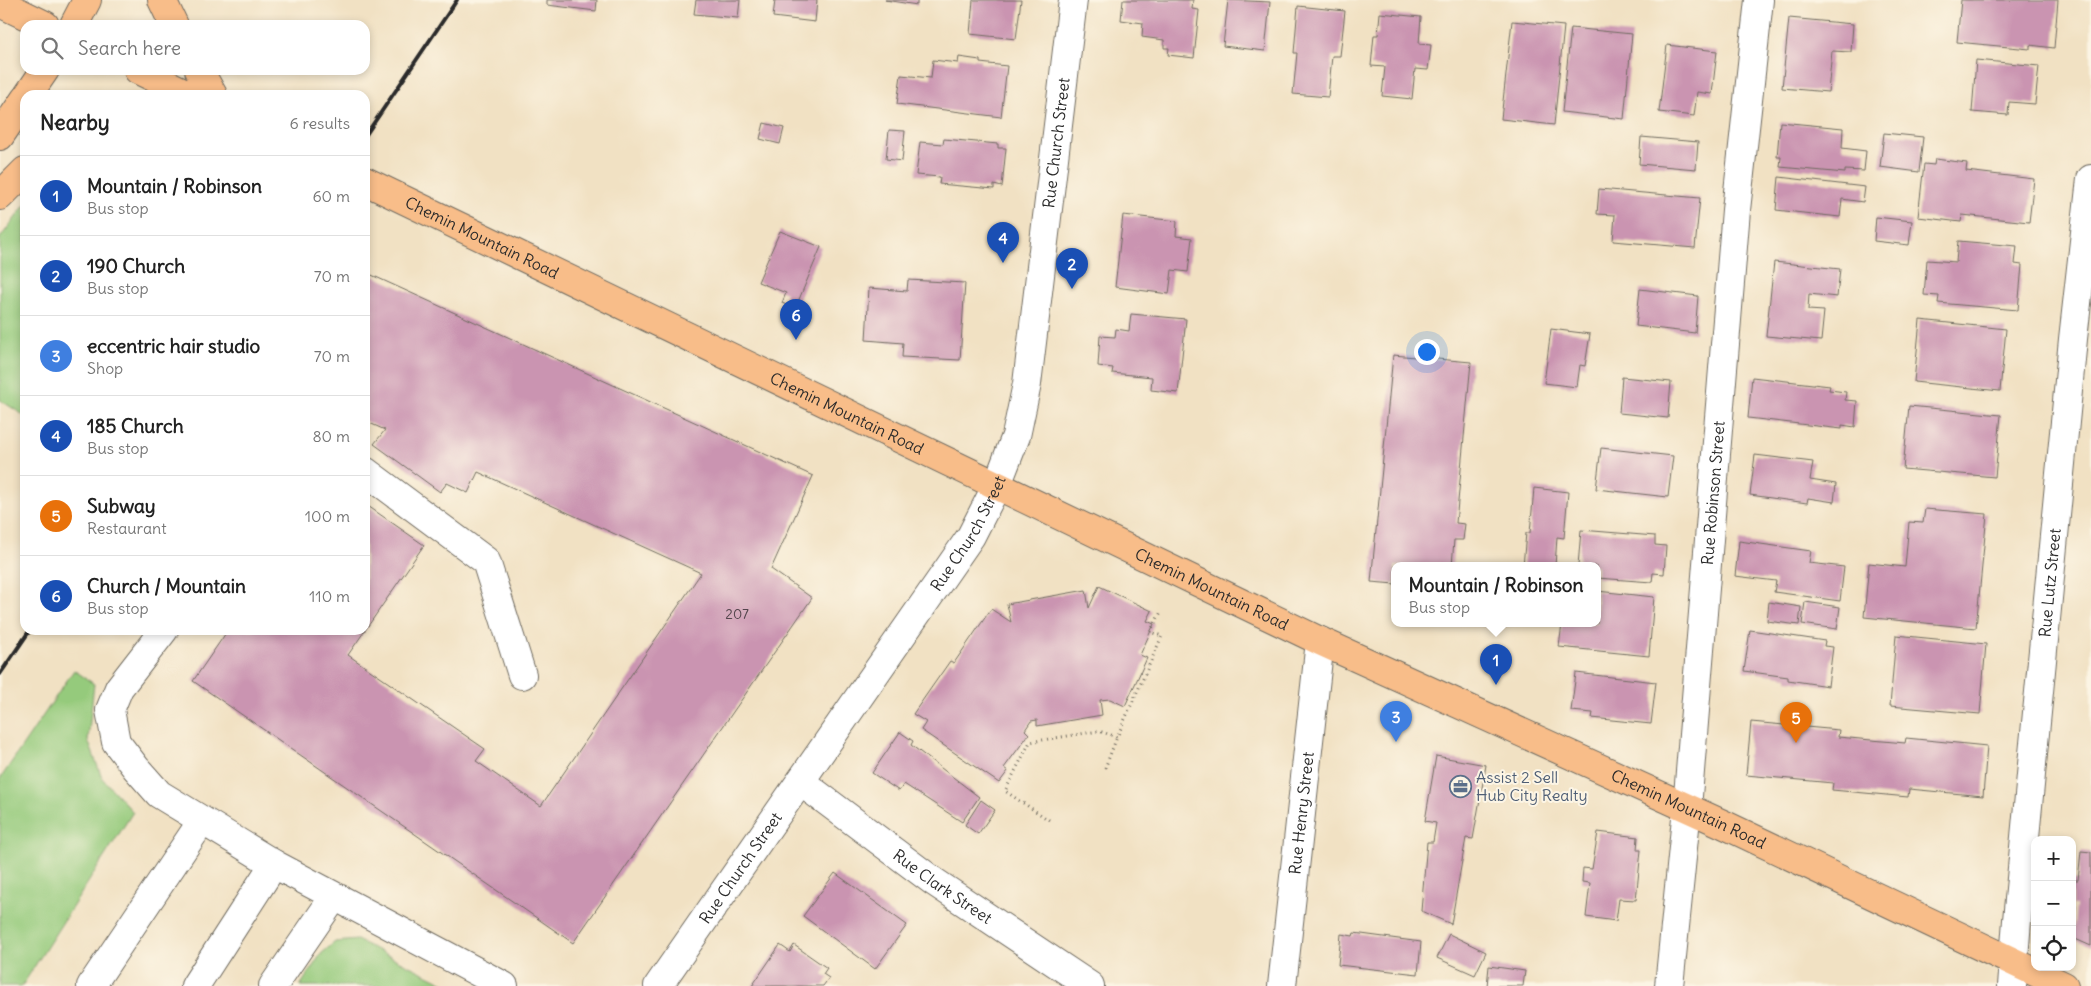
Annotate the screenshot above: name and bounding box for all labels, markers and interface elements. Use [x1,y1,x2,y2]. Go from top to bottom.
search box [20,20,370,75]
icon: search [38,34,66,62]
text: Search here [78,36,181,60]
street label: Rue Church Street [1038,76,1074,209]
text: Nearby [40,109,110,136]
text: 6 results [289,113,350,133]
text: Mountain / Robinson [87,174,262,198]
text: 1 [53,186,59,206]
text: 60 m [312,186,350,206]
street label: Chemin Mountain Road [402,192,562,283]
text: Bus stop [87,198,149,218]
pin: 4 [987,222,1019,263]
pin: 2 [1056,248,1088,289]
text: 190 Church [87,254,185,278]
text: 2 [52,266,60,286]
text: 70 m [314,266,350,286]
text: Bus stop [87,278,149,298]
pin: 6 [780,299,812,340]
text: eccentric hair studio [87,334,260,358]
your location [1414,339,1440,365]
text: 3 [51,346,61,366]
text: 70 m [314,346,350,366]
text: Shop [87,358,123,378]
street label: Chemin Mountain Road [767,368,927,459]
text: 185 Church [87,414,184,438]
street label: Rue Robinson Street [1697,419,1729,566]
text: 4 [51,426,61,446]
text: 80 m [312,426,350,446]
text: Bus stop [87,438,149,458]
street label: Rue Church Street [926,472,1010,595]
text: Subway [87,494,156,518]
text: 5 [51,506,61,526]
text: 100 m [305,506,350,526]
text: Restaurant [87,518,167,538]
street label: Rue Lutz Street [2034,527,2065,638]
street label: Chemin Mountain Road [1132,543,1292,634]
popup [1391,562,1601,627]
text: Mountain / Robinson [1409,573,1584,597]
text: Church / Mountain [87,574,246,598]
text: 6 [51,586,61,606]
text: 110 m [309,586,350,606]
text: Bus stop [1409,597,1470,617]
text: Bus stop [87,598,149,618]
house number: 207 [725,605,749,623]
pin: 1 [1480,644,1512,685]
pin: 3 [1380,701,1412,742]
pin: 5 [1780,702,1812,743]
street label: Rue Henry Street [1284,750,1318,875]
street label: Chemin Mountain Road [1608,765,1769,853]
place label: Assist 2 Sell Hub City Realty [1476,767,1588,805]
office icon: Assist 2 Sell Hub City Realty [1448,774,1472,798]
street label: Rue Church Street [695,808,786,927]
map controls [2031,836,2076,971]
button: + [2031,836,2076,881]
street label: Rue Clark Street [889,845,997,928]
button: − [2031,881,2076,926]
button: locate [2031,926,2076,971]

